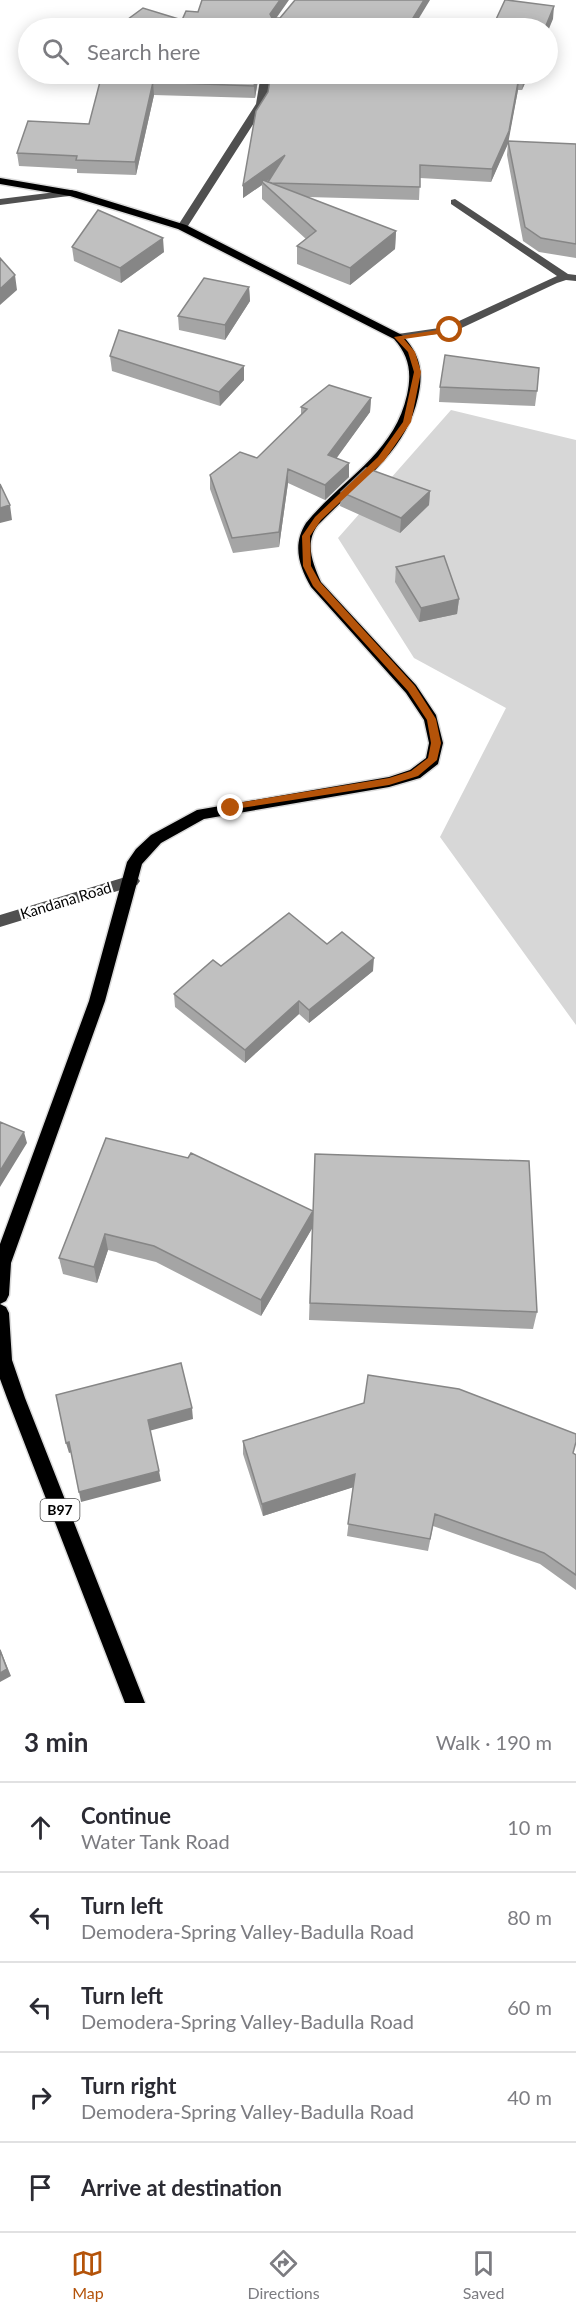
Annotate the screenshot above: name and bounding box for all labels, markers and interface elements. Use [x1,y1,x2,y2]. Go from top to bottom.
search box [18,18,558,84]
icon: search [39,35,72,68]
text: Search here [87,38,200,65]
route start [436,316,462,342]
route end [217,794,243,820]
street label: Kandana Road [18,878,114,922]
road number: B97 [40,1499,80,1521]
text: 3 min [24,1726,88,1758]
text: Walk · 190 m [436,1730,552,1754]
text: Continue [81,1802,171,1829]
icon: ahead [24,1811,57,1844]
text: 10 m [507,1815,552,1839]
text: Water Tank Road [81,1829,230,1853]
text: Turn left [81,1892,163,1919]
icon: left [24,1901,57,1934]
text: 80 m [507,1905,552,1929]
text: Demodera-Spring Valley-Badulla Road [81,1919,414,1943]
text: Turn left [81,1982,163,2009]
icon: left [24,1991,57,2024]
text: 60 m [507,1995,552,2019]
text: Demodera-Spring Valley-Badulla Road [81,2009,414,2033]
text: Turn right [81,2072,176,2099]
icon: right [24,2081,57,2114]
text: 40 m [507,2085,552,2109]
text: Demodera-Spring Valley-Badulla Road [81,2099,414,2123]
icon: arrive [24,2171,57,2204]
text: Arrive at destination [81,2174,282,2201]
tab: Map [71,2247,104,2302]
tab: Directions [247,2247,320,2302]
tab: Saved [463,2247,504,2302]

